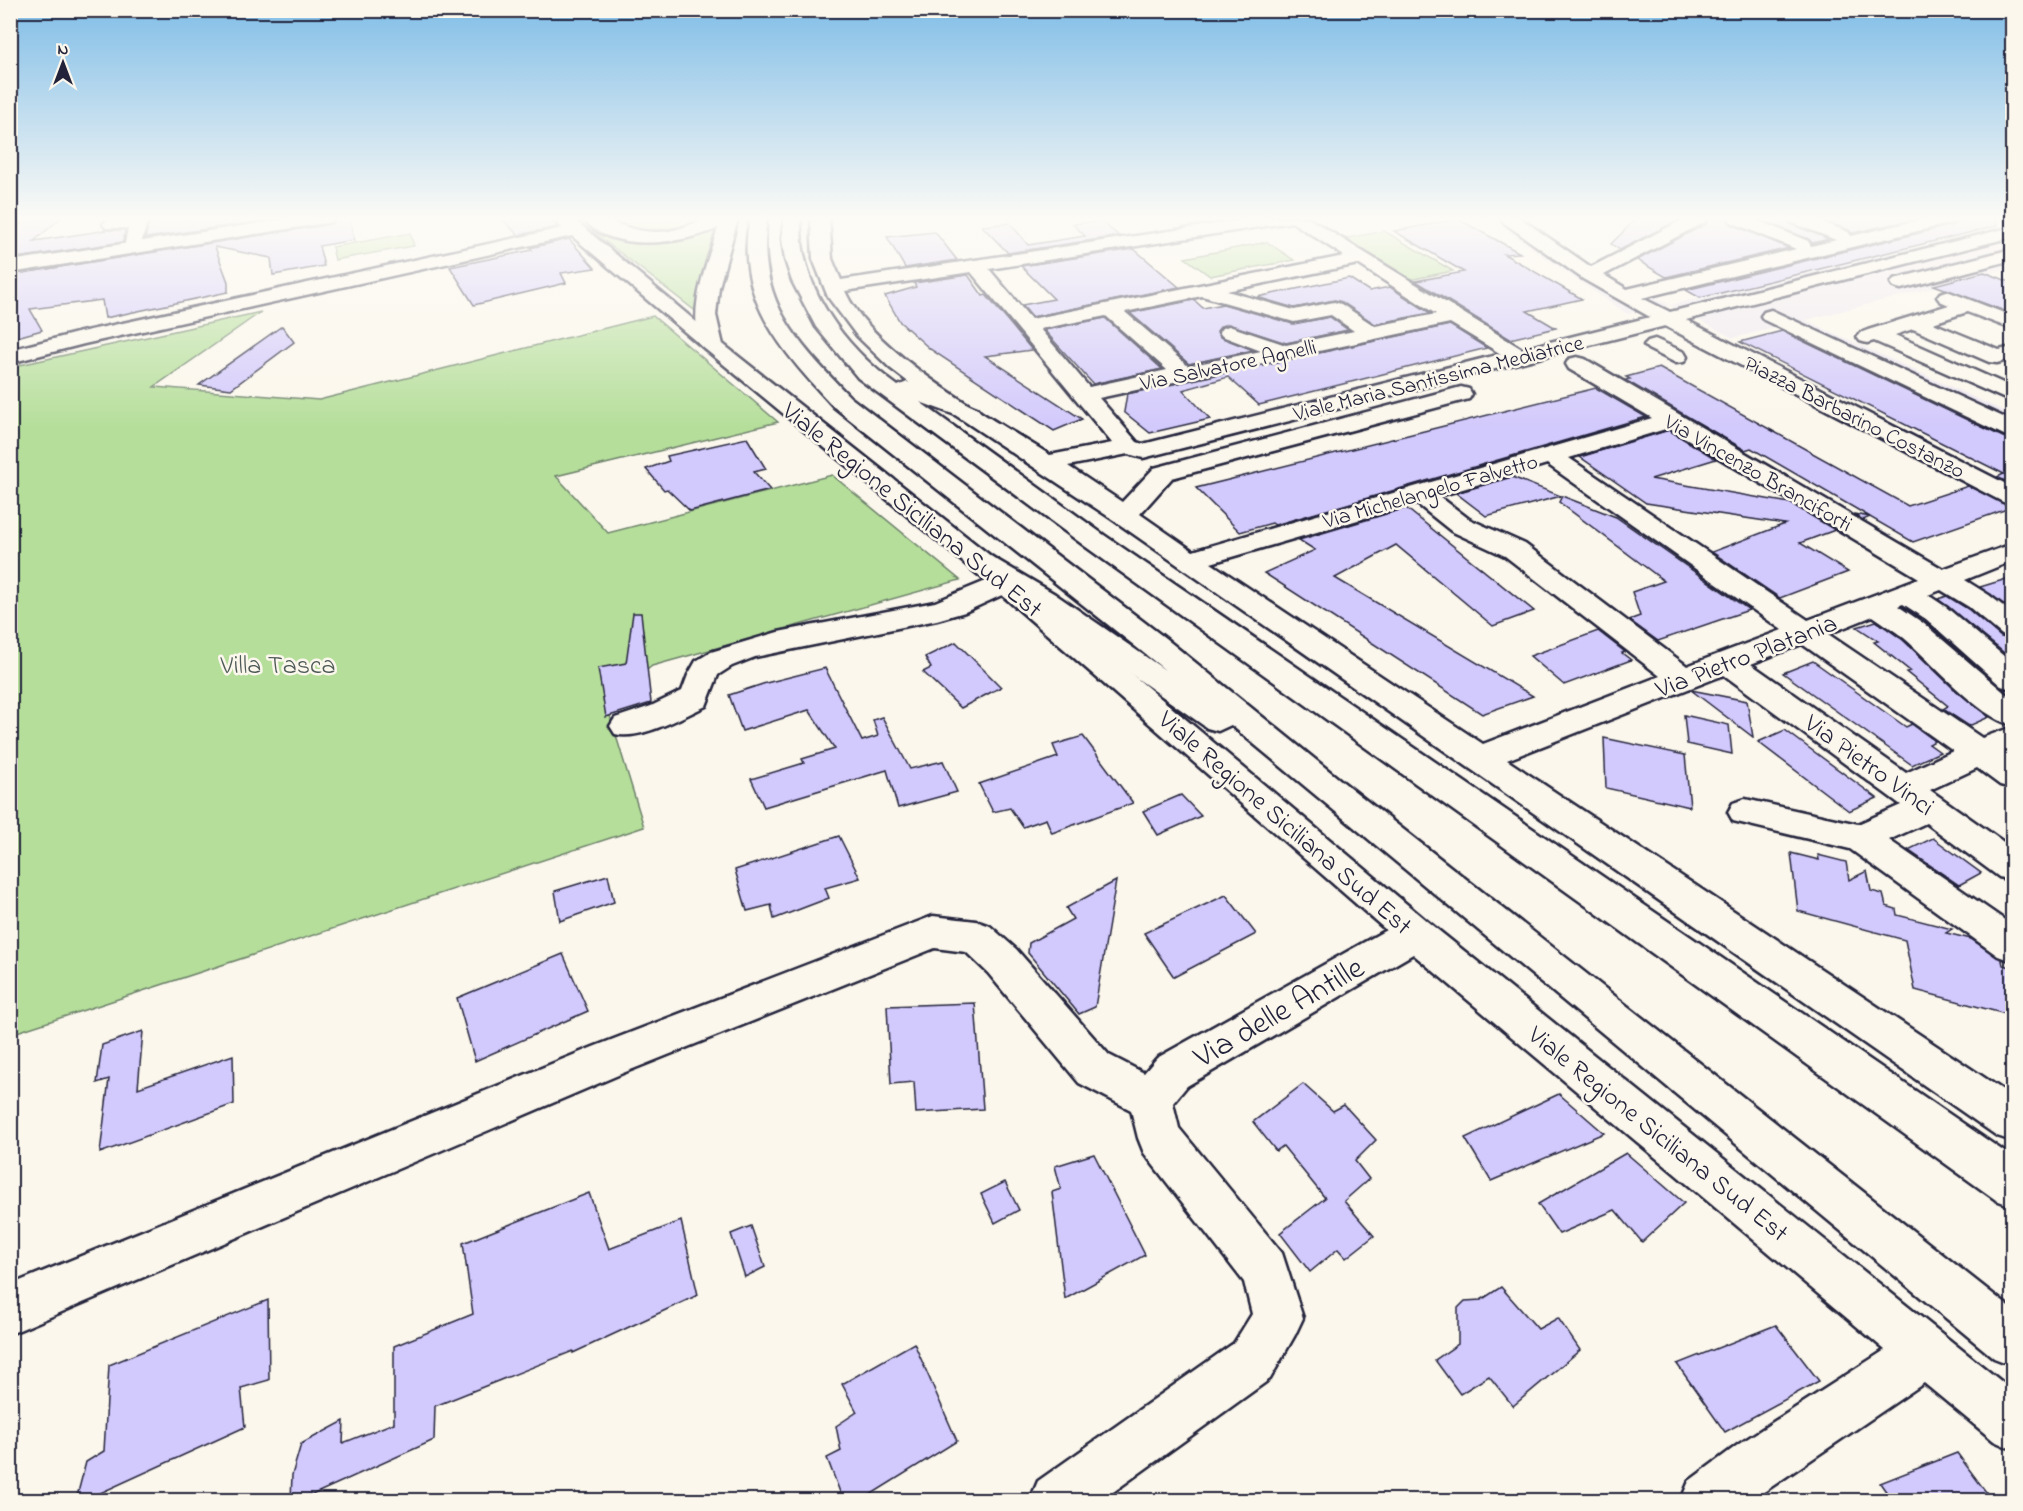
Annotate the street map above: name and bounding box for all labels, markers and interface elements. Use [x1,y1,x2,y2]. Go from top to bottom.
north arrow [33,33,93,93]
text: N [58,38,69,62]
street label: Viale Maria Santissima Mediatrice [1289,328,1587,432]
street label: Via Salvatore Agnelli [1137,333,1320,402]
street label: Piazza Barbarino Costanzo [1738,349,1970,488]
street label: Viale Regione Siciliana Sud Est [772,393,1050,629]
street label: Via Vincenzo Branciforti [1657,407,1857,542]
street label: Via Michelangelo Falvetto [1319,447,1542,540]
street label: Via Pietro Platania [1650,606,1843,710]
park label: Villa Tasca [219,648,336,686]
street label: Viale Regione Siciliana Sud Est [1148,702,1420,946]
street label: Via Pietro Vinci [1795,706,1941,827]
street label: Via delle Antille [1185,946,1374,1082]
street label: Viale Regione Siciliana Sud Est [1518,1017,1796,1253]

